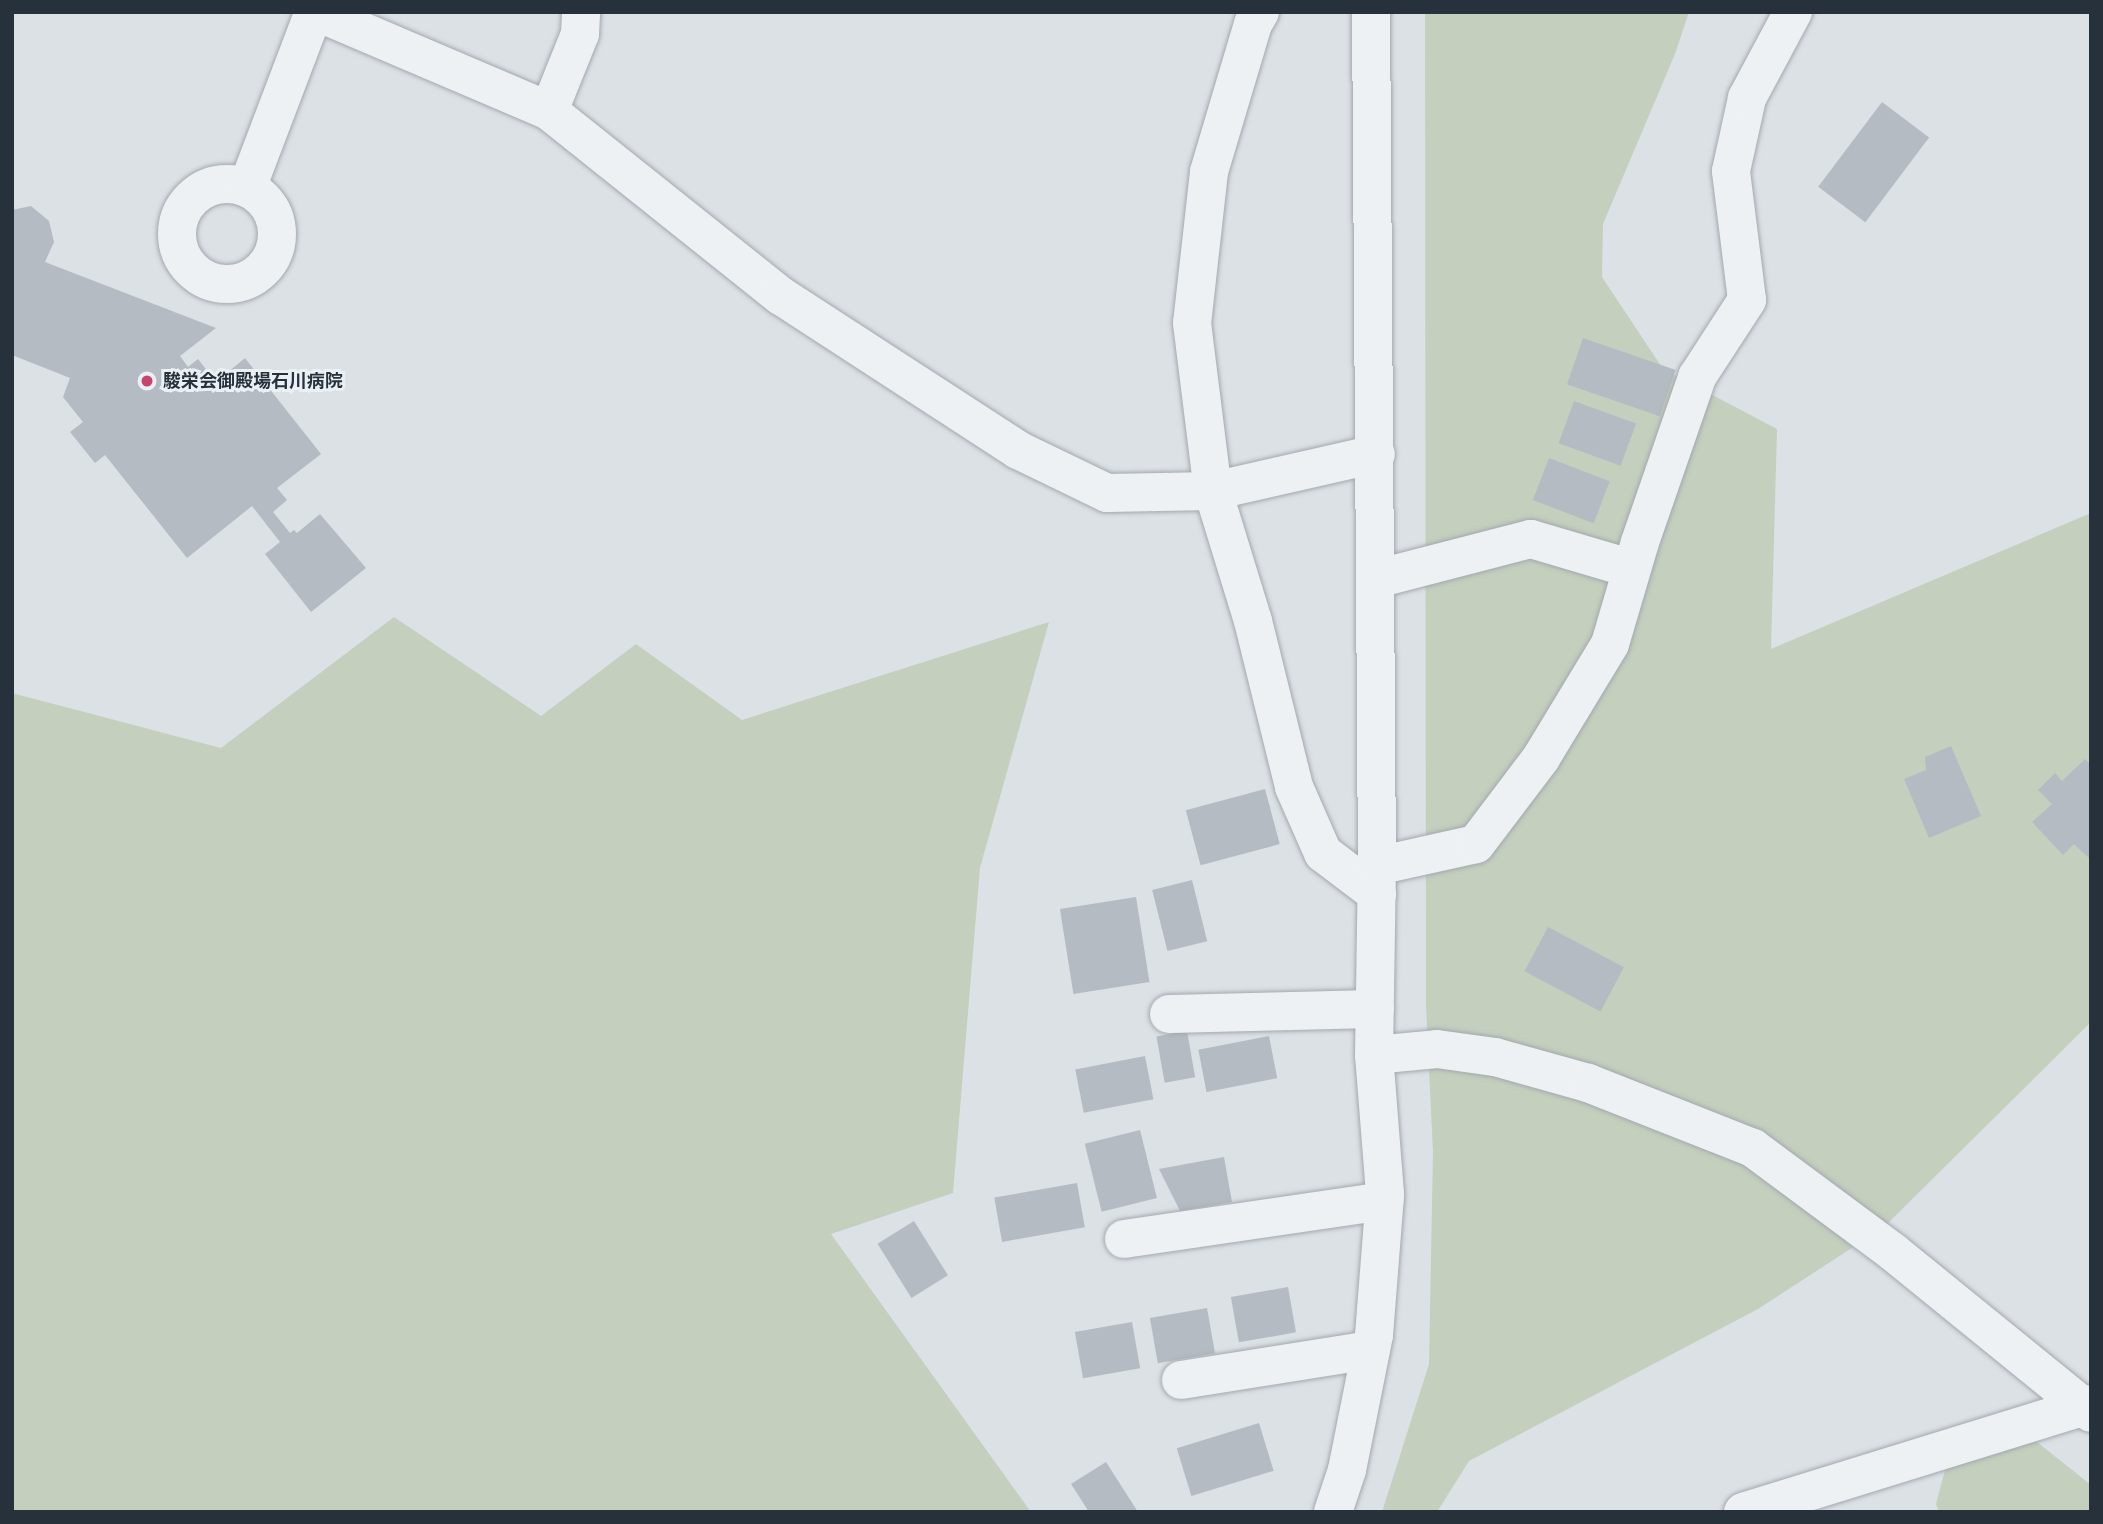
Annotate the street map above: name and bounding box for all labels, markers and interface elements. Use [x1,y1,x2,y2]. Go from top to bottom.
place label: 駿栄会御殿場石川病院 [163,370,343,392]
marker: 駿栄会御殿場石川病院 [137,371,157,391]

